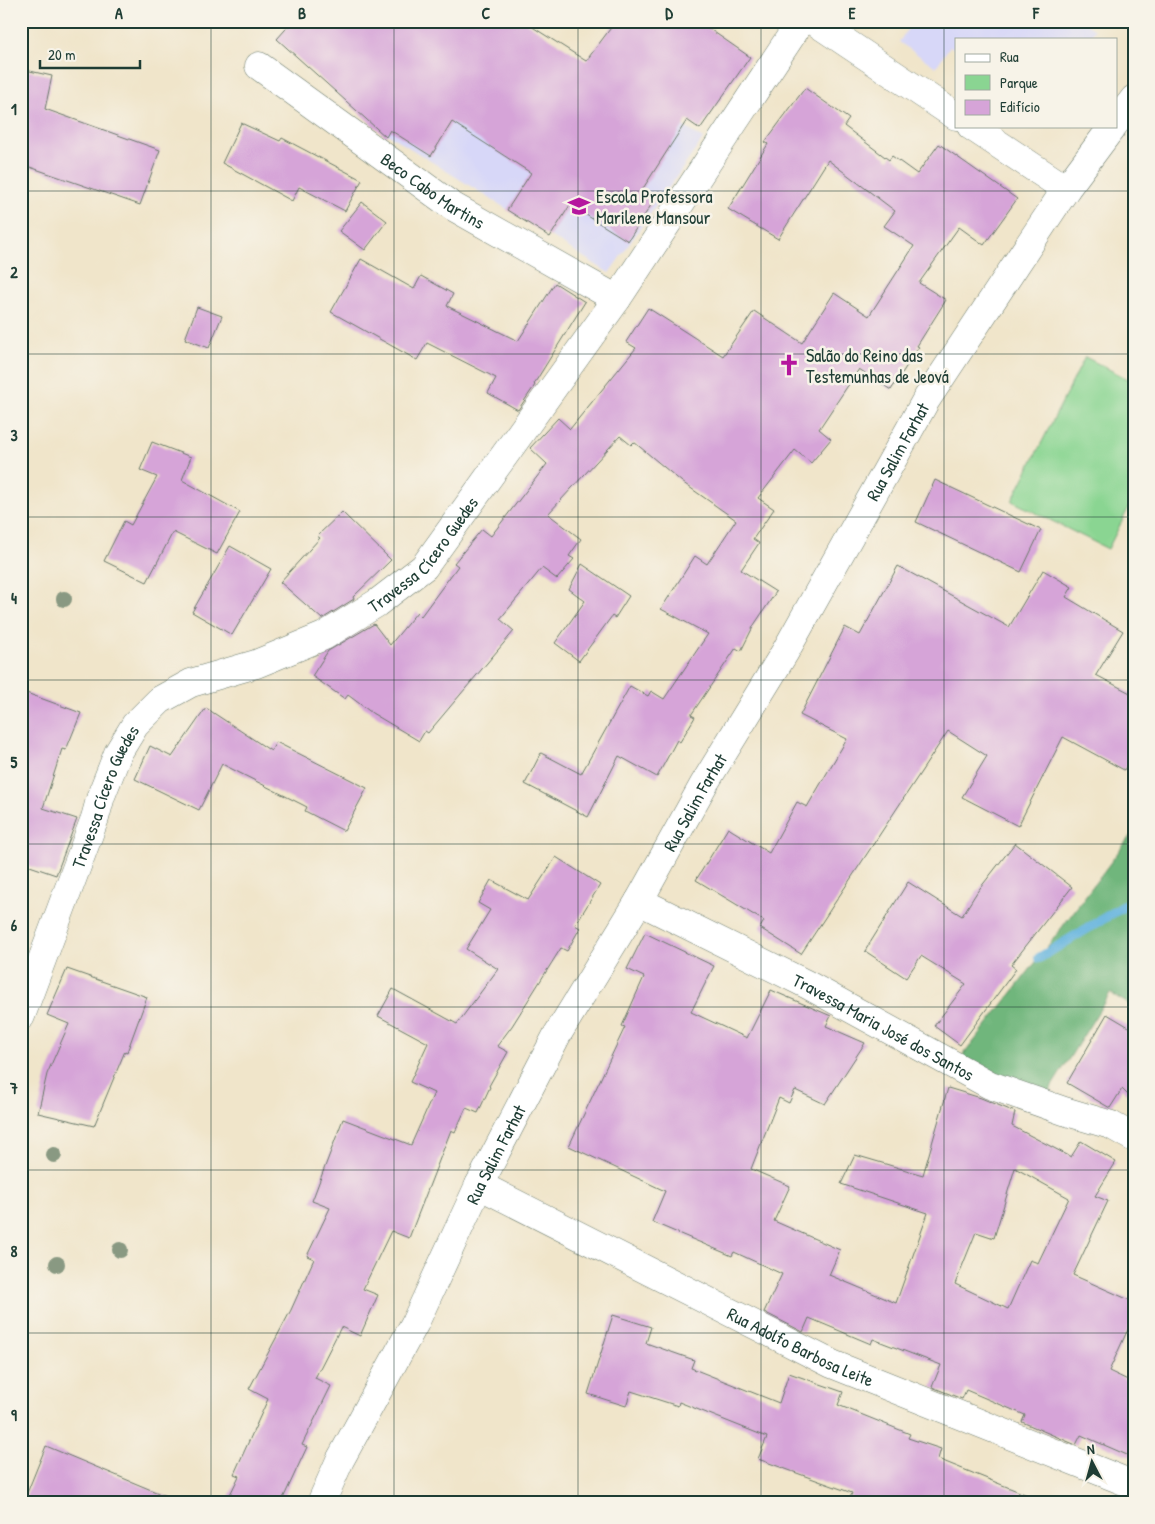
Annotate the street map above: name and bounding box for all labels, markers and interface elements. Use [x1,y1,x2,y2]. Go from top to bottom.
text: A [115,2,123,24]
text: B [298,2,306,24]
text: C [482,2,491,24]
text: D [665,2,673,24]
text: E [848,2,856,24]
text: F [1032,2,1040,24]
scale bar [40,38,140,70]
legend [955,38,1118,128]
text: 20 m [48,44,75,65]
text: Rua [1000,46,1019,67]
text: Parque [1000,72,1038,93]
text: Edifício [1000,96,1040,117]
text: 1 [11,98,17,120]
street label: Beco Cabo Martins [376,146,489,235]
place label: Escola Professora Marilene Mansour [596,184,713,230]
school or university icon: Escola Professora Marilene Mansour [566,193,592,219]
text: 2 [10,261,18,283]
place label: Salão do Reino das Testemunhas de Jeová [806,343,949,389]
church icon: Salão do Reino das Testemunhas de Jeová [776,352,802,378]
street label: Rua Salim Farhat [860,397,935,505]
text: 3 [10,424,18,446]
street label: Travessa Cícero Guedes [363,491,484,618]
text: 4 [11,587,17,609]
street label: Travessa Cícero Guedes [65,720,145,872]
street label: Rua Salim Farhat [657,748,733,855]
text: 5 [11,751,18,773]
text: 6 [11,914,18,936]
street label: Travessa Maria José dos Santos [789,967,979,1086]
text: 7 [9,1077,18,1099]
street label: Rua Salim Farhat [459,1100,532,1208]
text: 8 [11,1240,18,1262]
street label: Rua Adolfo Barbosa Leite [723,1301,878,1392]
text: 9 [11,1404,17,1426]
north arrow [1068,1436,1118,1486]
text: N [1086,1439,1096,1458]

